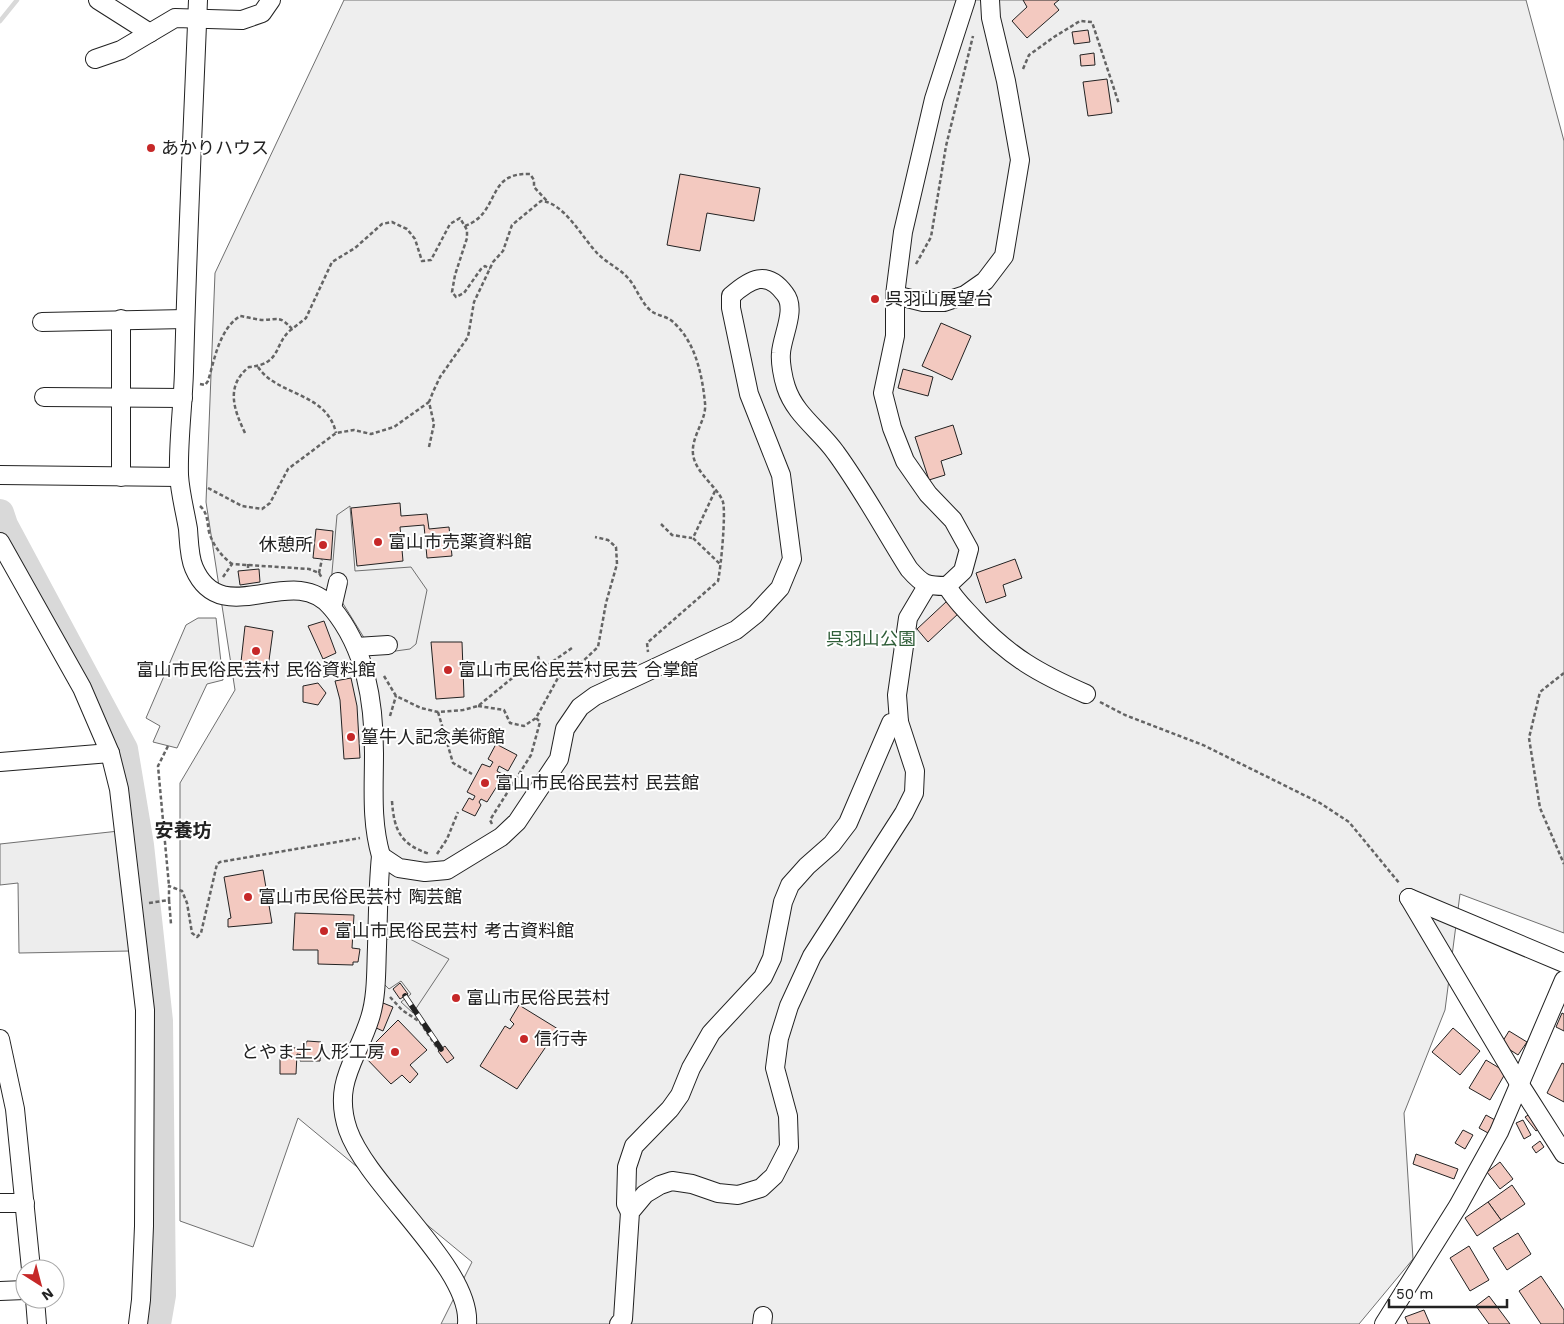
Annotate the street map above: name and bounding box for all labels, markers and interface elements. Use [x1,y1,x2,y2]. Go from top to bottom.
place label: あかりハウス [161,137,269,158]
marker: あかりハウス [145,142,157,154]
place label: 呉羽山展望台 [885,288,993,309]
marker: 呉羽山展望台 [869,293,881,305]
place label: 富山市売薬資料館 [388,531,532,552]
place label: 休憩所 [259,534,313,555]
marker: 富山市売薬資料館 [372,536,384,548]
marker: 休憩所 [317,539,329,551]
park label: 呉羽山公園 [826,628,916,649]
marker: 富山市民俗民芸村 民俗資料館 [250,645,262,657]
place label: 富山市民俗民芸村 民俗資料館 [136,659,376,680]
place label: 富山市民俗民芸村民芸 合掌館 [458,659,698,680]
marker: 富山市民俗民芸村民芸 合掌館 [442,664,454,676]
place label: 篁牛人記念美術館 [361,726,505,747]
marker: 篁牛人記念美術館 [345,731,357,743]
place label: 富山市民俗民芸村 民芸館 [495,772,699,793]
marker: 富山市民俗民芸村 民芸館 [479,777,491,789]
district label: 安養坊 [154,819,212,842]
place label: 富山市民俗民芸村 陶芸館 [258,886,462,907]
marker: 富山市民俗民芸村 陶芸館 [242,891,254,903]
place label: 富山市民俗民芸村 考古資料館 [334,920,574,941]
marker: 富山市民俗民芸村 考古資料館 [318,925,330,937]
place label: 富山市民俗民芸村 [466,987,610,1008]
marker: 富山市民俗民芸村 [450,992,462,1004]
place label: 信行寺 [534,1028,588,1049]
marker: 信行寺 [518,1033,530,1045]
place label: とやま土人形工房 [241,1041,385,1062]
marker: とやま土人形工房 [389,1046,401,1058]
north arrow [15,1259,65,1309]
scale bar [1389,1276,1506,1308]
text: N [39,1285,57,1304]
text: 50 m [1396,1285,1433,1303]

